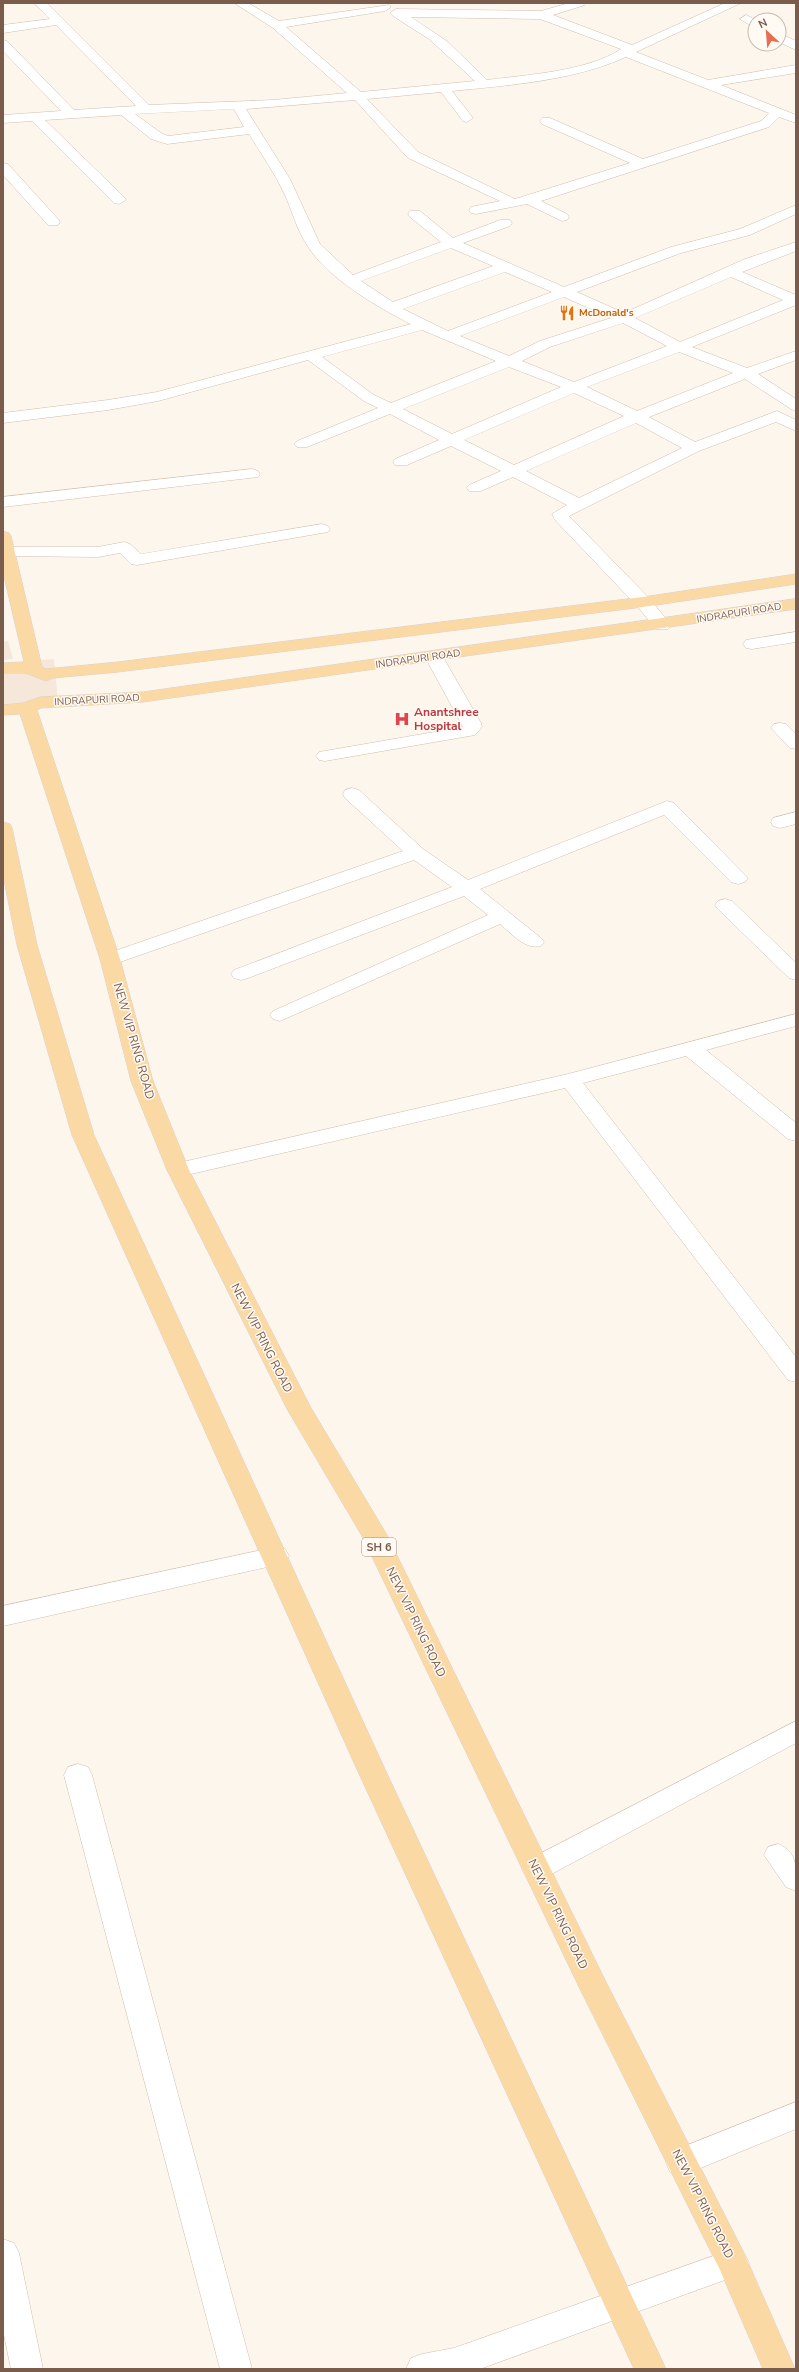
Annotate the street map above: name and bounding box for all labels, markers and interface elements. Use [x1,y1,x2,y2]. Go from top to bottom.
north arrow [747,12,787,52]
text: N [756,15,770,32]
restaurant icon: McDonald's [558,304,576,322]
place label: McDonald's [579,306,634,320]
street label: INDRAPURI ROAD [696,599,782,627]
street label: INDRAPURI ROAD [375,646,461,672]
street label: INDRAPURI ROAD [54,691,140,709]
place label: Anantshree Hospital [414,704,479,734]
hospital icon: Anantshree Hospital [393,710,411,728]
street label: NEW VIP RING ROAD [110,981,158,1101]
street label: NEW VIP RING ROAD [228,1281,297,1395]
road number: SH 6 [362,1538,396,1556]
street label: NEW VIP RING ROAD [382,1564,450,1680]
street label: NEW VIP RING ROAD [524,1856,592,1972]
street label: NEW VIP RING ROAD [669,2147,738,2261]

